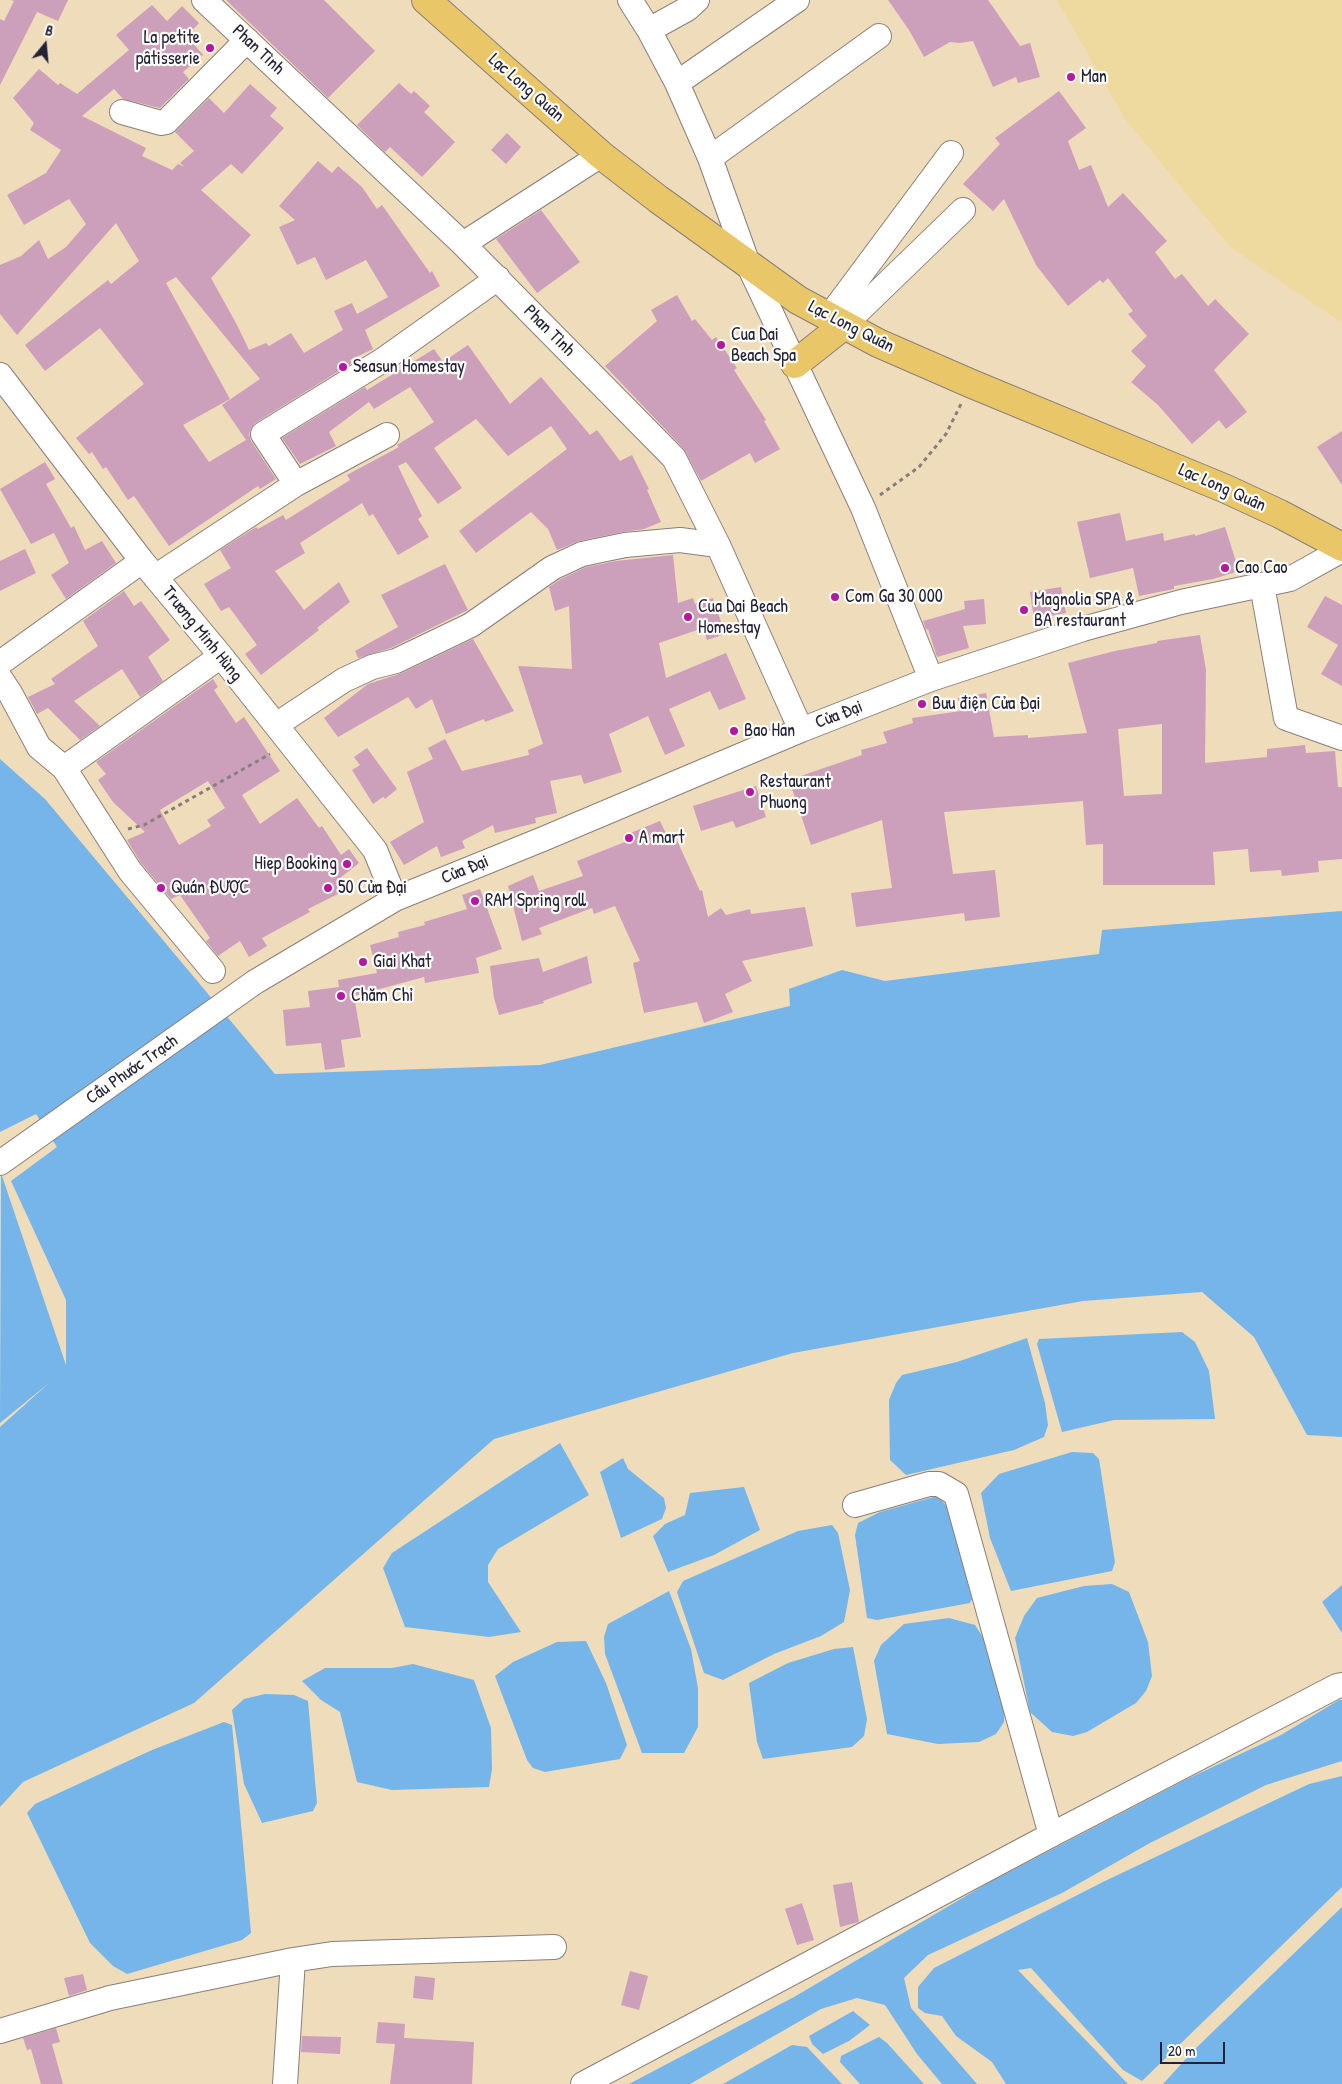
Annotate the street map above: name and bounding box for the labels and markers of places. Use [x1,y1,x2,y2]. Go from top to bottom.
place label: La petite pâtisserie [136,27,200,70]
marker: La petite pâtisserie [204,42,216,54]
place label: Man [1081,66,1107,88]
marker: Man [1065,71,1077,83]
place label: Cua Dai Beach Spa [731,324,796,366]
marker: Cua Dai Beach Spa [715,339,727,351]
place label: Seasun Homestay [353,356,465,378]
marker: Seasun Homestay [337,361,349,373]
place label: Cao Cao [1235,557,1287,579]
marker: Cao Cao [1219,562,1231,574]
place label: Com Ga 30 000 [845,586,943,608]
place label: Magnolia SPA & BA restaurant [1034,589,1135,632]
marker: Com Ga 30 000 [829,591,841,603]
place label: Cua Dai Beach Homestay [698,596,788,638]
marker: Magnolia SPA & BA restaurant [1018,604,1030,616]
marker: Cua Dai Beach Homestay [682,611,694,623]
place label: Bưu điện Cửa Đại [932,693,1040,715]
marker: Bưu điện Cửa Đại [916,698,928,710]
place label: Bao Han [744,720,795,742]
marker: Bao Han [728,725,740,737]
place label: Restaurant Phuong [760,771,831,814]
marker: Restaurant Phuong [744,786,756,798]
place label: A mart [639,827,684,849]
marker: A mart [623,832,635,844]
place label: Hiep Booking [254,853,337,875]
marker: Hiep Booking [341,858,353,870]
place label: Quán ĐƯỢC [171,877,249,899]
place label: 50 Cửa Đại [338,877,407,899]
marker: Quán ĐƯỢC [155,882,167,894]
marker: 50 Cửa Đại [322,882,334,894]
place label: RAM Spring roll [485,890,586,912]
marker: RAM Spring roll [469,895,481,907]
place label: Giai Khat [373,951,431,973]
marker: Giai Khat [357,956,369,968]
place label: Chăm Chỉ [351,985,413,1007]
marker: Chăm Chỉ [335,990,347,1002]

